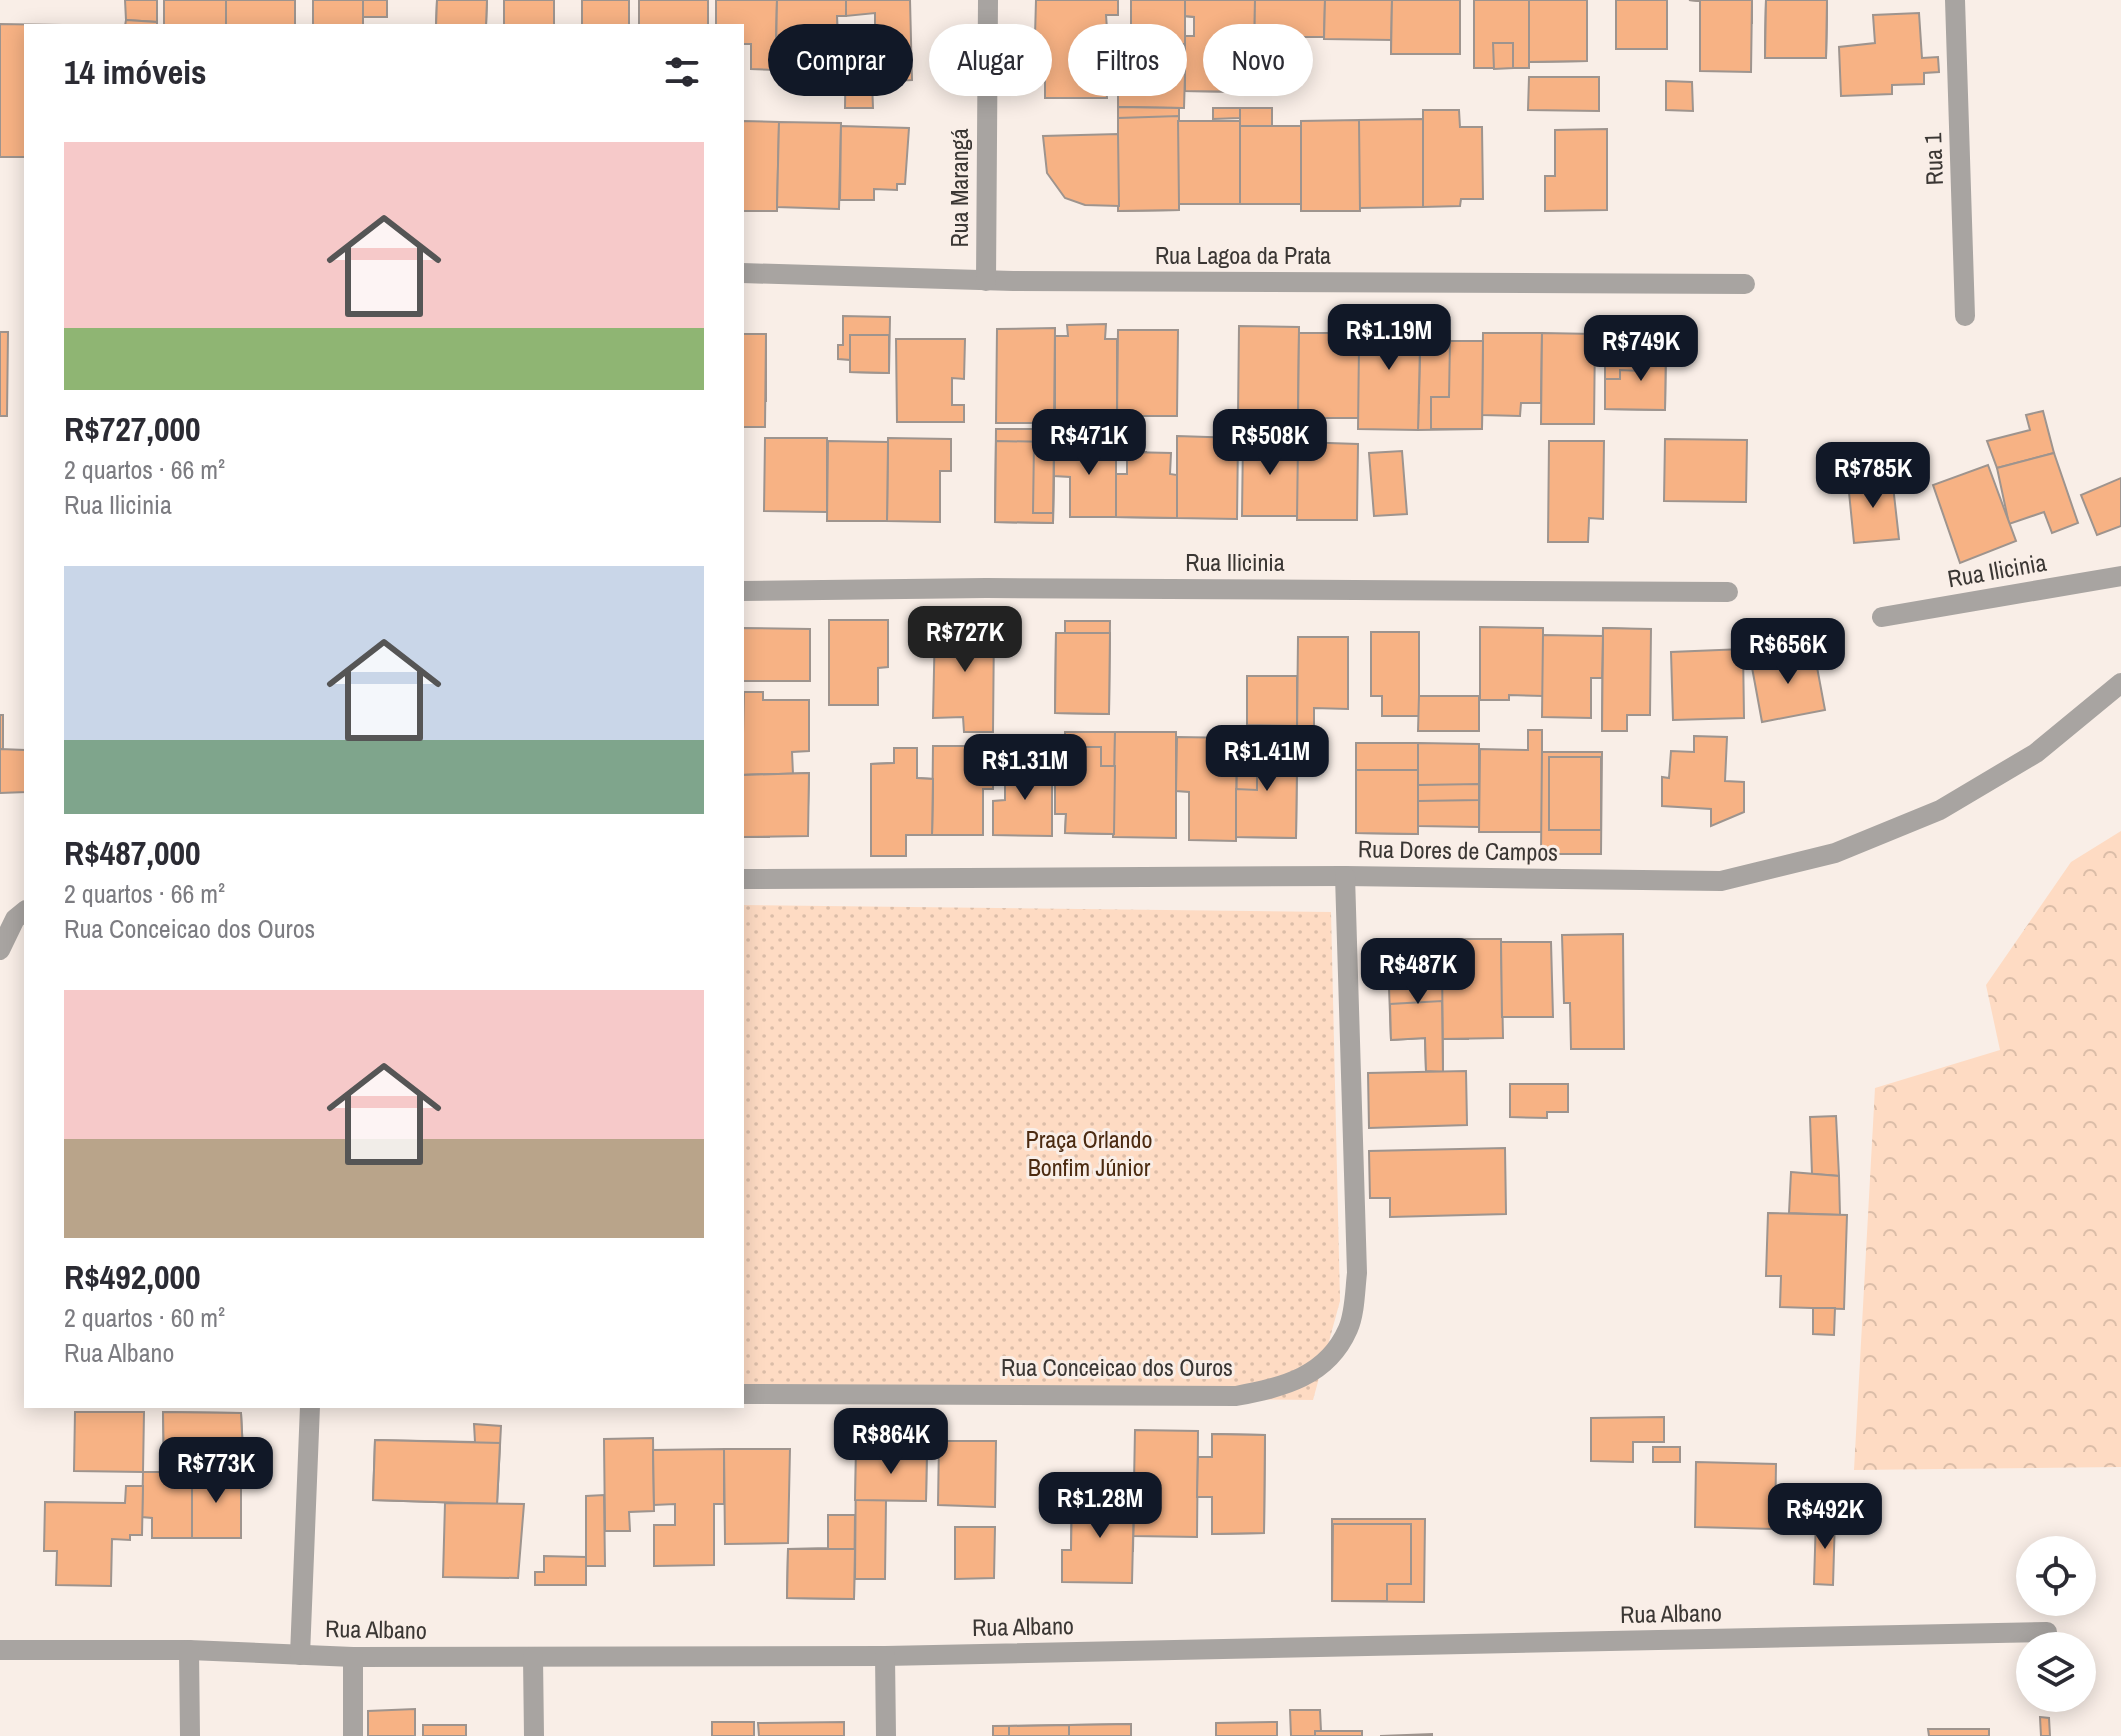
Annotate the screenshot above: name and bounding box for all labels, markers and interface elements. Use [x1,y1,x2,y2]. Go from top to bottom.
chip: Comprar [768,24,913,96]
chip: Alugar [929,24,1052,96]
chip: Filtros [1068,24,1187,96]
chip: Novo [1203,24,1313,96]
text: 14 imóveis [64,49,207,95]
icon: filters [660,50,704,94]
street label: Rua Marangá [943,128,975,248]
street label: Rua 1 [1916,132,1950,186]
icon: home [312,194,456,338]
street label: Rua Lagoa da Prata [1155,239,1331,271]
pin: R$1.19M [1315,304,1463,372]
text: R$1.19M [1346,312,1432,347]
pin: R$749K [1576,315,1706,383]
text: R$749K [1602,323,1680,358]
text: R$727,000 [64,406,200,452]
pin: R$471K [1024,409,1154,477]
pin: R$508K [1205,409,1335,477]
text: R$471K [1050,417,1128,452]
text: R$508K [1231,417,1309,452]
pin: R$785K [1808,442,1938,510]
text: R$785K [1834,450,1912,485]
text: 2 quartos · 66 m² [64,452,225,487]
text: Rua Ilicinia [64,487,172,522]
street label: Rua Ilicinia [1185,546,1285,578]
street label: Rua Ilicinia [1945,546,2049,594]
pin: R$727K [900,606,1030,674]
text: R$727K [926,614,1004,649]
icon: home [312,618,456,762]
pin: R$656K [1723,618,1853,686]
text: R$656K [1749,626,1827,661]
pin: R$1.41M [1193,725,1341,793]
text: R$1.41M [1224,733,1310,768]
pin: R$1.31M [951,734,1099,802]
text: R$1.31M [982,742,1068,777]
text: R$487,000 [64,830,200,876]
street label: Rua Dores de Campos [1358,832,1558,868]
text: 2 quartos · 66 m² [64,876,225,911]
text: Rua Conceicao dos Ouros [64,911,315,946]
pin: R$487K [1353,938,1483,1006]
text: R$487K [1379,946,1457,981]
icon: home [312,1042,456,1186]
park label: Praça Orlando Bonfim Júnior [1026,1123,1152,1183]
text: R$492,000 [64,1254,200,1300]
text: 2 quartos · 60 m² [64,1300,225,1335]
text: Rua Albano [64,1335,174,1370]
street label: Rua Conceicao dos Ouros [1001,1351,1233,1383]
pin: R$864K [826,1408,956,1476]
text: R$864K [852,1416,930,1451]
pin: R$773K [151,1437,281,1505]
text: R$773K [177,1445,255,1480]
pin: R$1.28M [1026,1472,1174,1540]
text: R$1.28M [1057,1480,1143,1515]
pin: R$492K [1760,1483,1890,1551]
text: R$492K [1786,1491,1864,1526]
map controls [2016,1536,2096,1712]
button: locate [2016,1536,2096,1616]
street label: Rua Albano [1620,1596,1722,1630]
street label: Rua Albano [972,1609,1074,1643]
street label: Rua Albano [325,1612,427,1646]
button: layers [2016,1632,2096,1712]

